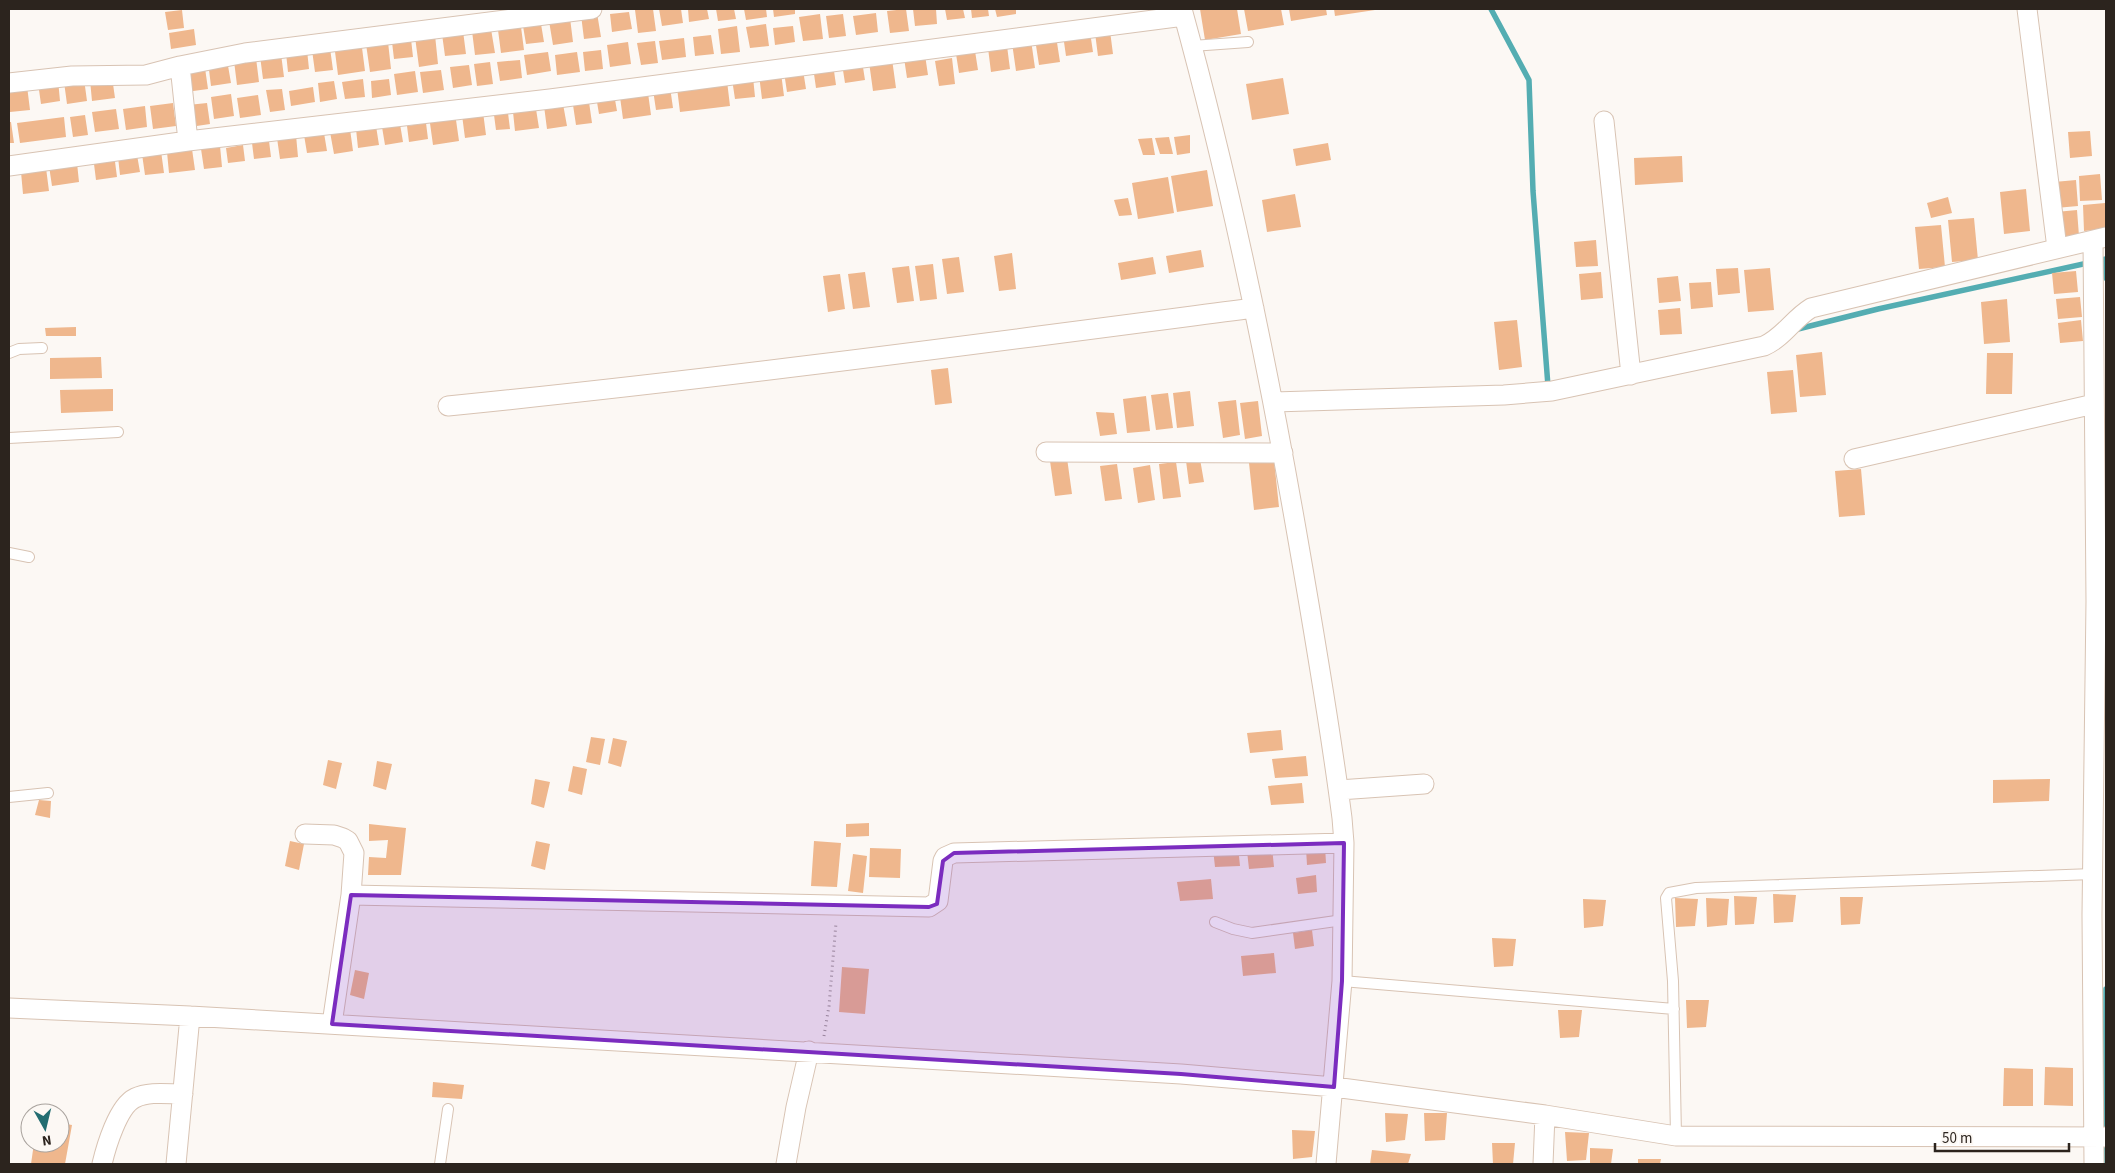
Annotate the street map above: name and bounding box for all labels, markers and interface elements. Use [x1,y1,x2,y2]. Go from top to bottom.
north arrow [20,1103,70,1153]
scale bar [1935,1120,2069,1152]
text: 50 m [1942,1128,1972,1149]
text: N [41,1129,53,1150]

